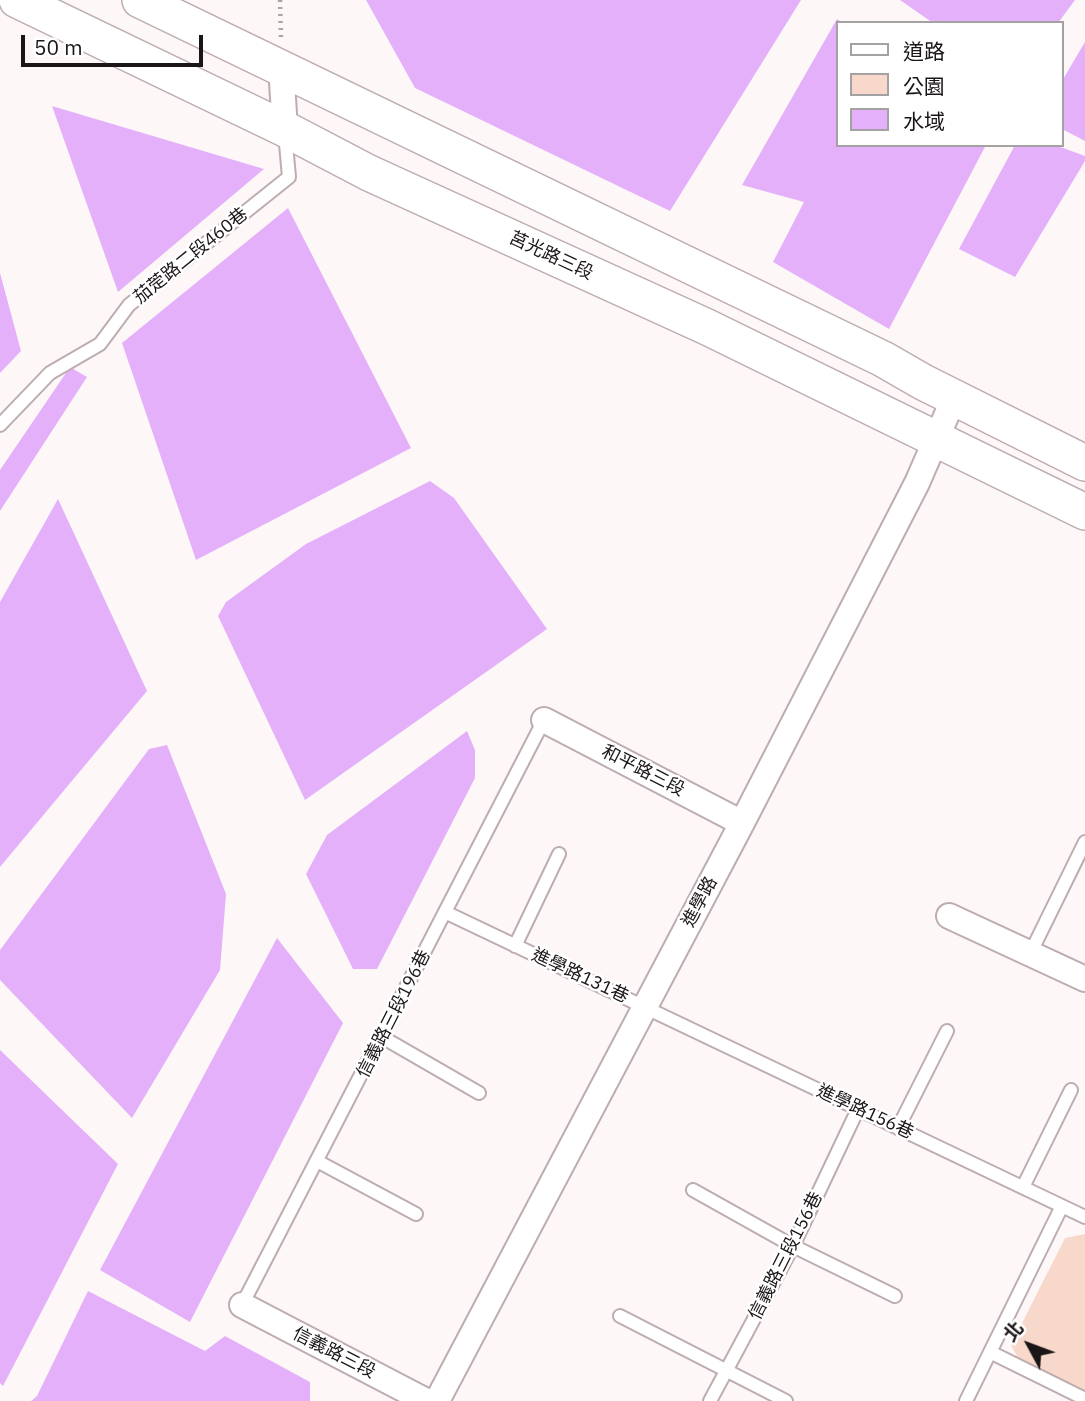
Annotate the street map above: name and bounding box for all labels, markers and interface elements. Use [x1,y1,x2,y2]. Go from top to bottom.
scale bar [24,21,206,65]
legend [836,21,1064,147]
text: 50 m [34,33,83,61]
text: 道路 [903,37,945,65]
text: 公園 [903,72,945,100]
text: 水域 [903,107,945,135]
street label: 茄萣路二段460巷 [130,203,252,309]
street label: 莒光路三段 [506,227,596,285]
street label: 和平路三段 [598,741,688,801]
street label: 進學路 [678,873,722,931]
street label: 進學路131巷 [528,944,632,1008]
street label: 信義路三段196巷 [353,947,435,1081]
street label: 進學路156巷 [813,1080,917,1144]
street label: 信義路三段156巷 [745,1189,827,1323]
north arrow [994,1310,1064,1380]
text: 北 [998,1316,1028,1346]
street label: 信義路三段 [289,1323,379,1383]

